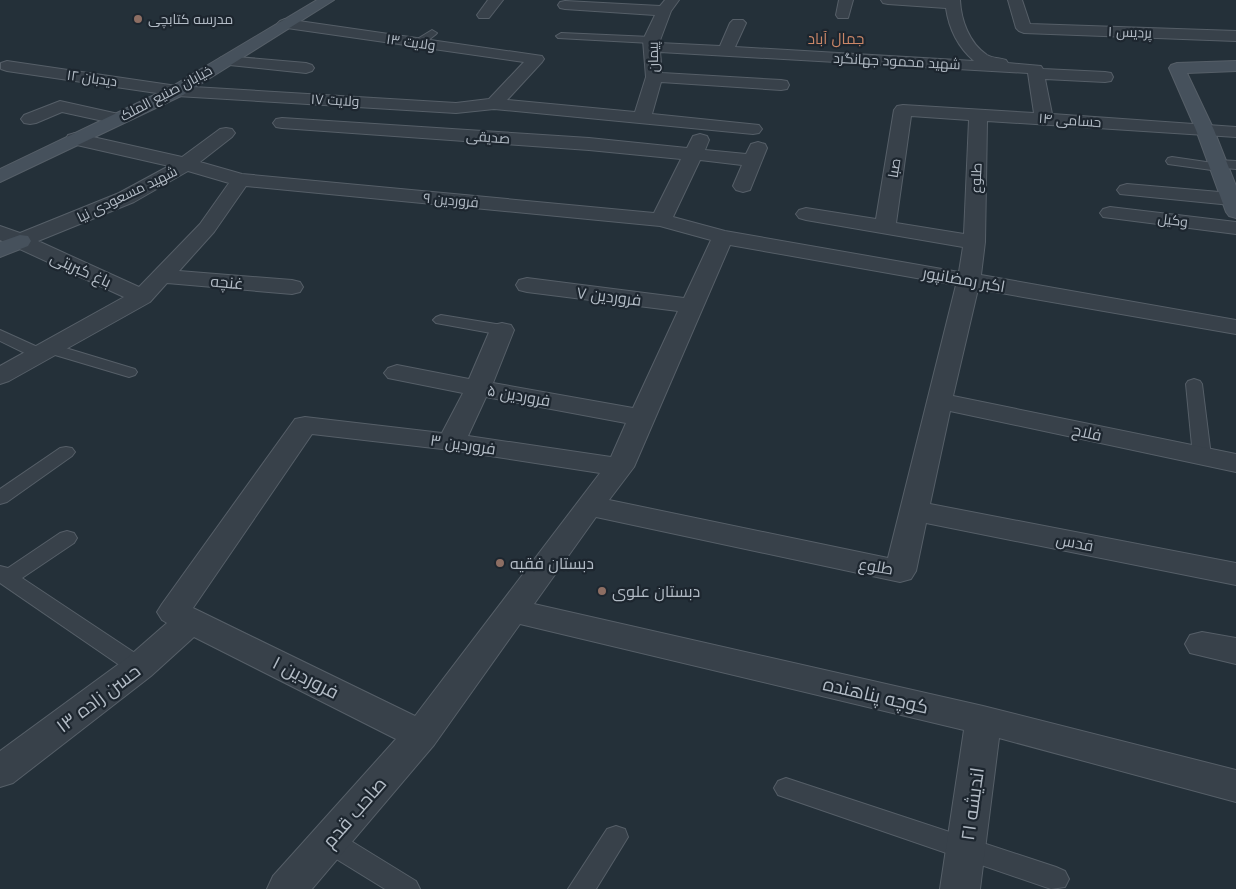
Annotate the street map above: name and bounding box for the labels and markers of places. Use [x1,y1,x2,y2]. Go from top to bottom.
place label: مدرسه کتابچی [148,10,233,29]
marker: مدرسه کتابچی [132,13,144,25]
place label: دبستان فقیه [510,553,594,574]
marker: دبستان فقیه [494,557,506,569]
place label: دبستان علوی [612,581,700,602]
marker: دبستان علوی [596,585,608,597]

